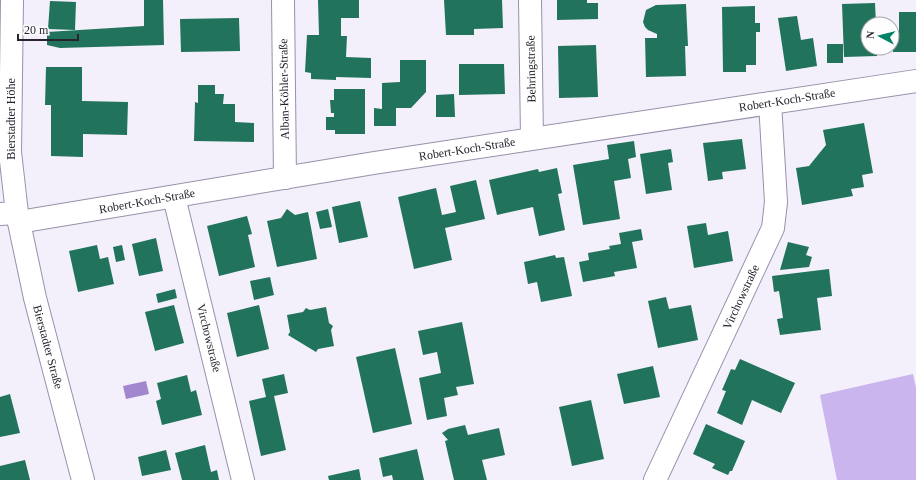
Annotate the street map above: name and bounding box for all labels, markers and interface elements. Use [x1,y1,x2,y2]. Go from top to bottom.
scale bar [18,16,78,42]
north arrow [860,16,900,56]
text: 20 m [24,23,49,37]
text: N [864,30,877,39]
street label: Behringstraße [523,35,539,103]
street label: Alban-Köhler-Straße [276,38,292,140]
street label: Bierstadter Höhe [4,78,18,160]
street label: Robert-Koch-Straße [738,85,836,115]
street label: Robert-Koch-Straße [418,134,516,164]
street label: Robert-Koch-Straße [98,186,196,216]
street label: Virchowstraße [720,262,762,332]
street label: Virchowstraße [194,302,224,374]
street label: Bierstadter Straße [30,304,66,390]

